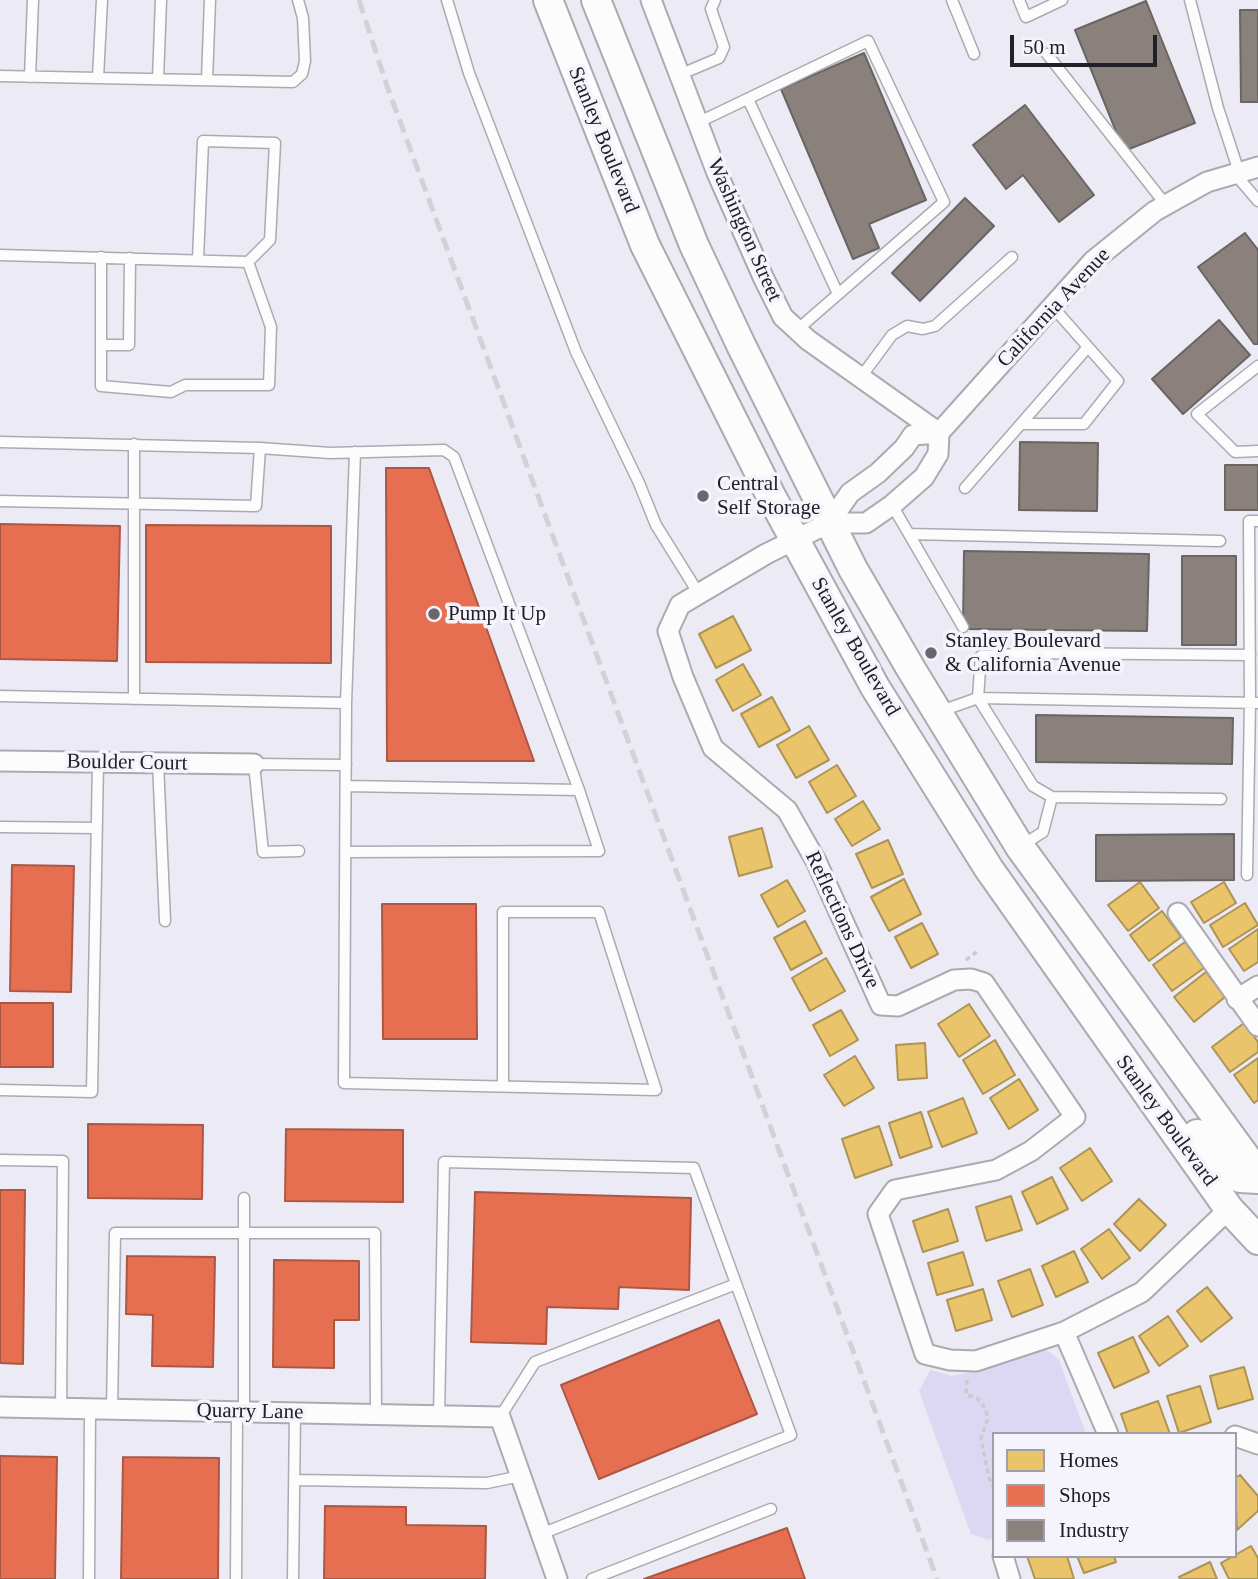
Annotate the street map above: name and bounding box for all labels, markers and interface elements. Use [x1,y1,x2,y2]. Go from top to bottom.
scale bar [1013,21,1160,65]
text: 50 m [1023,35,1066,59]
street label: Stanley Boulevard [562,63,644,217]
street label: Washington Street [701,155,787,305]
street label: California Avenue [992,243,1116,373]
place label: Central Self Storage [717,471,820,521]
marker: Central Self Storage [695,488,711,504]
street label: Stanley Boulevard [805,573,905,721]
place label: Pump It Up [448,601,546,627]
marker: Pump It Up [426,606,442,622]
place label: Stanley Boulevard & California Avenue [945,628,1121,678]
marker: Stanley Boulevard & California Avenue [923,645,939,661]
street label: Boulder Court [66,749,188,777]
street label: Reflections Drive [799,847,885,993]
street label: Stanley Boulevard [1110,1051,1222,1191]
street label: Quarry Lane [196,1398,304,1426]
legend [992,1432,1237,1558]
text: Homes [1059,1448,1119,1472]
text: Shops [1059,1483,1110,1507]
text: Industry [1059,1518,1129,1542]

